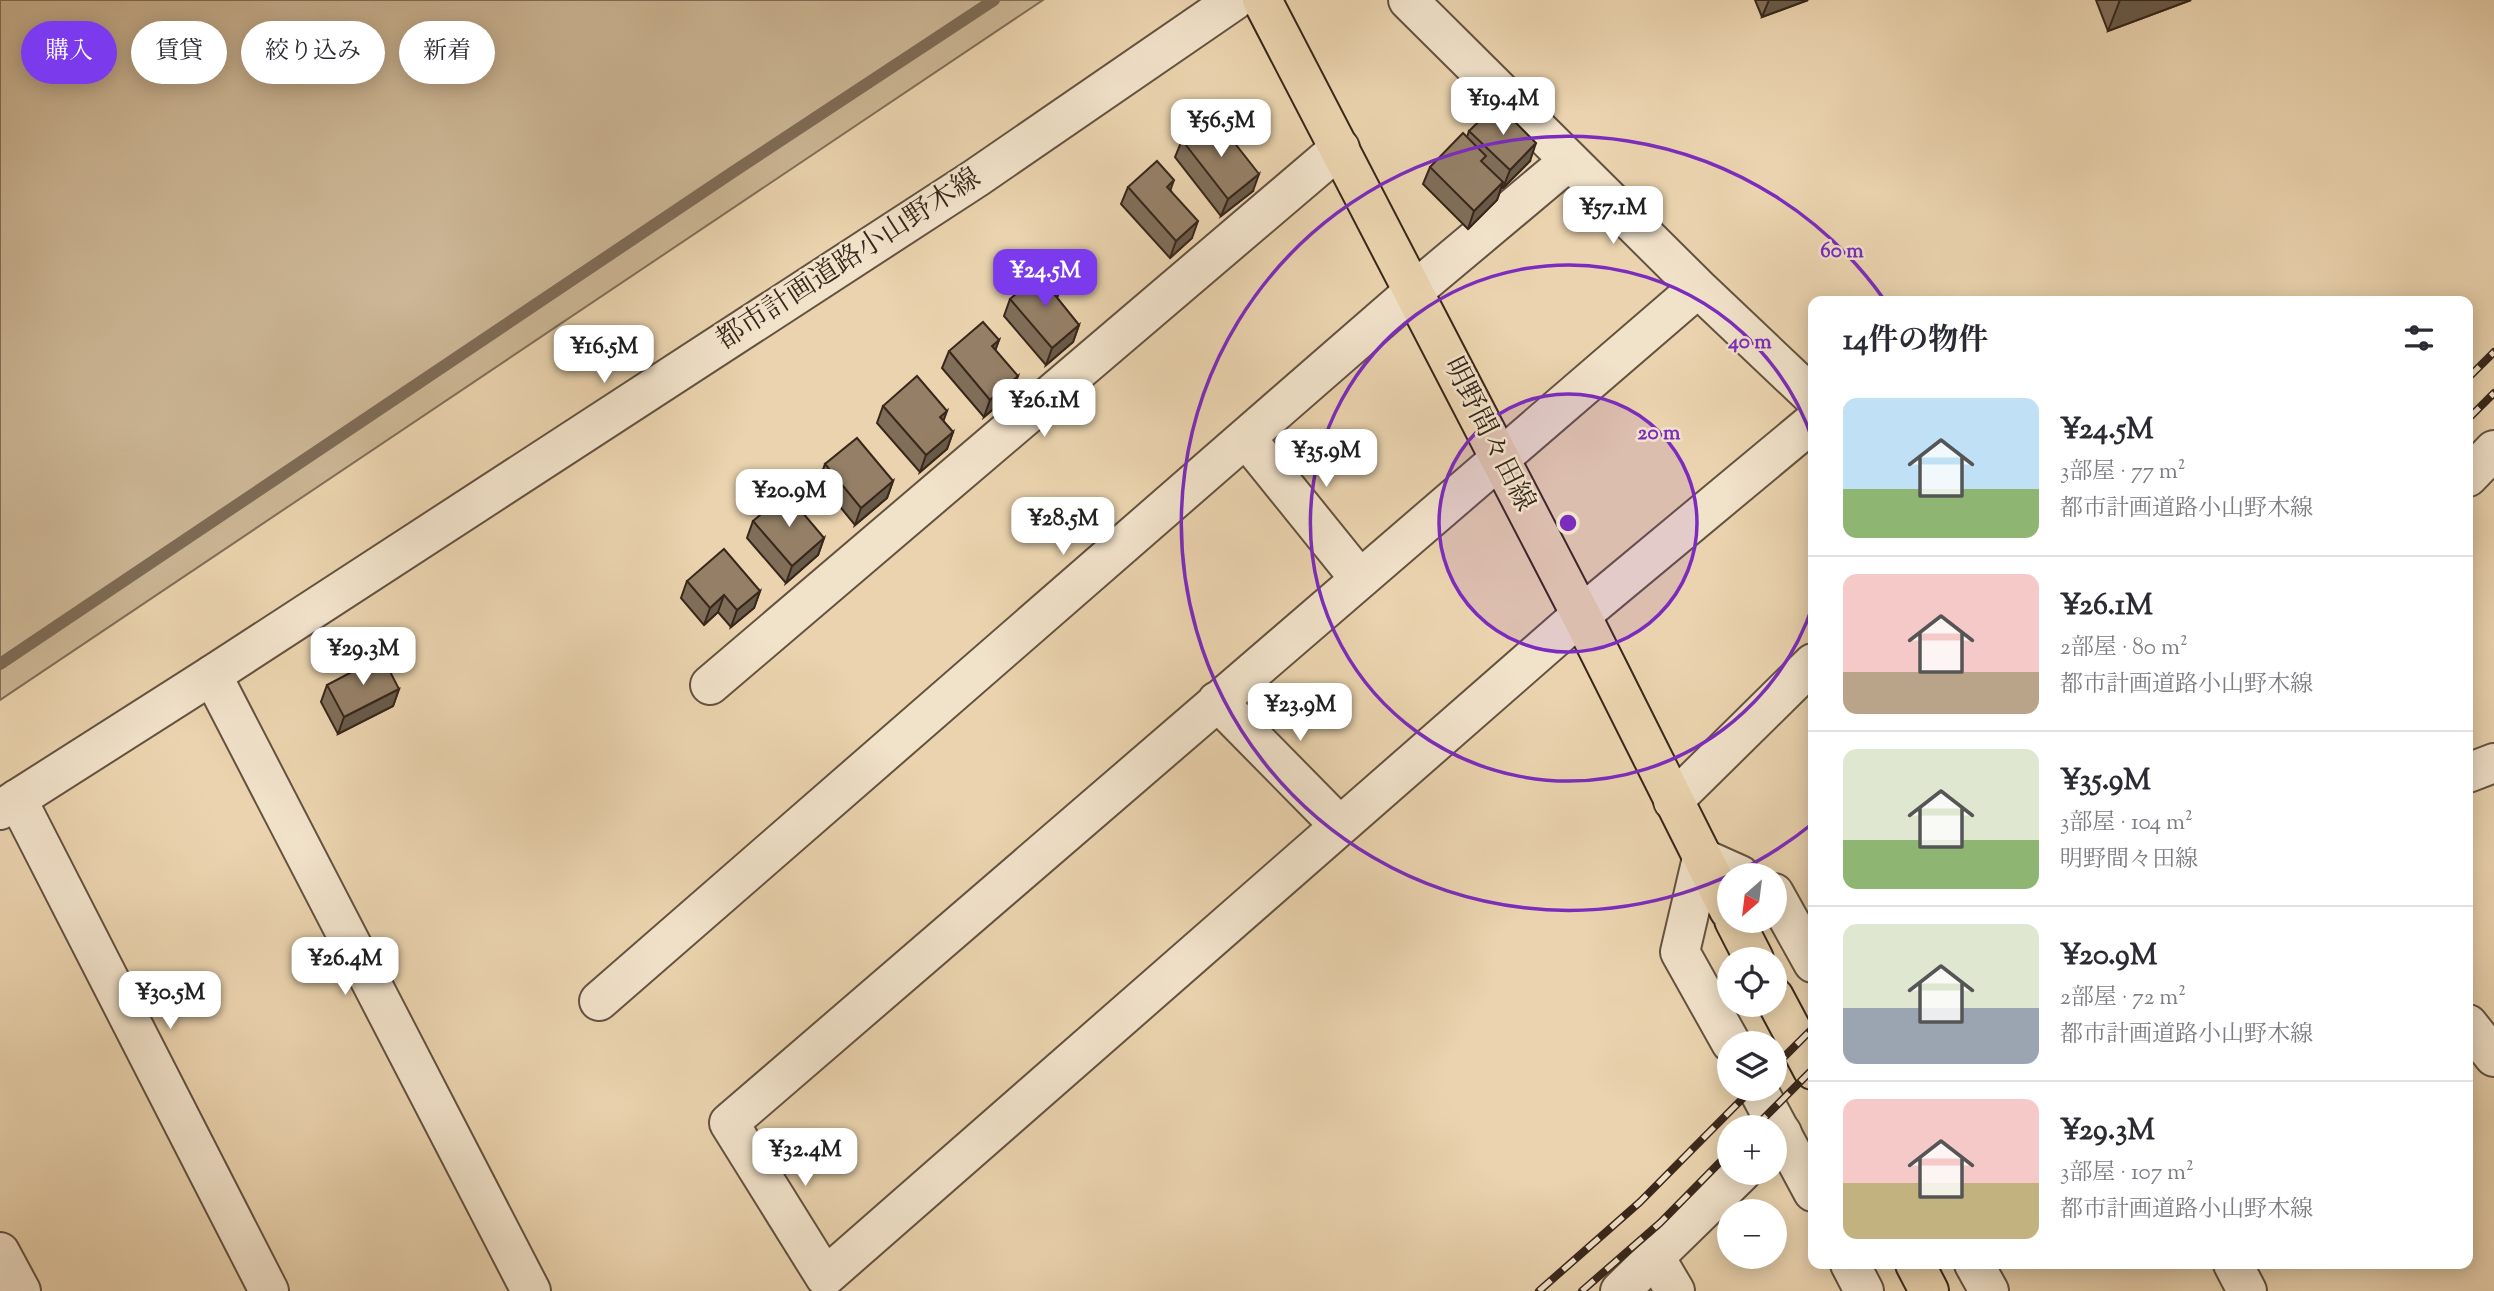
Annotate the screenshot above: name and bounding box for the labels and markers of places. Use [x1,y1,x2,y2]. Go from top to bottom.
pin: ¥19.4M [1446,78,1560,137]
pin: ¥56.5M [1164,100,1278,159]
pin: ¥57.1M [1556,187,1670,246]
pin: ¥24.5M [988,250,1102,309]
pin: ¥16.5M [547,326,661,385]
pin: ¥26.1M [987,380,1101,439]
pin: ¥35.9M [1269,430,1383,489]
pin: ¥20.9M [732,470,846,529]
pin: ¥28.5M [1006,498,1120,557]
centre of rings [1556,511,1580,535]
pin: ¥29.3M [306,628,420,687]
pin: ¥23.9M [1243,684,1357,743]
pin: ¥26.4M [288,937,402,997]
pin: ¥30.5M [113,972,227,1031]
pin: ¥32.4M [748,1128,862,1188]

